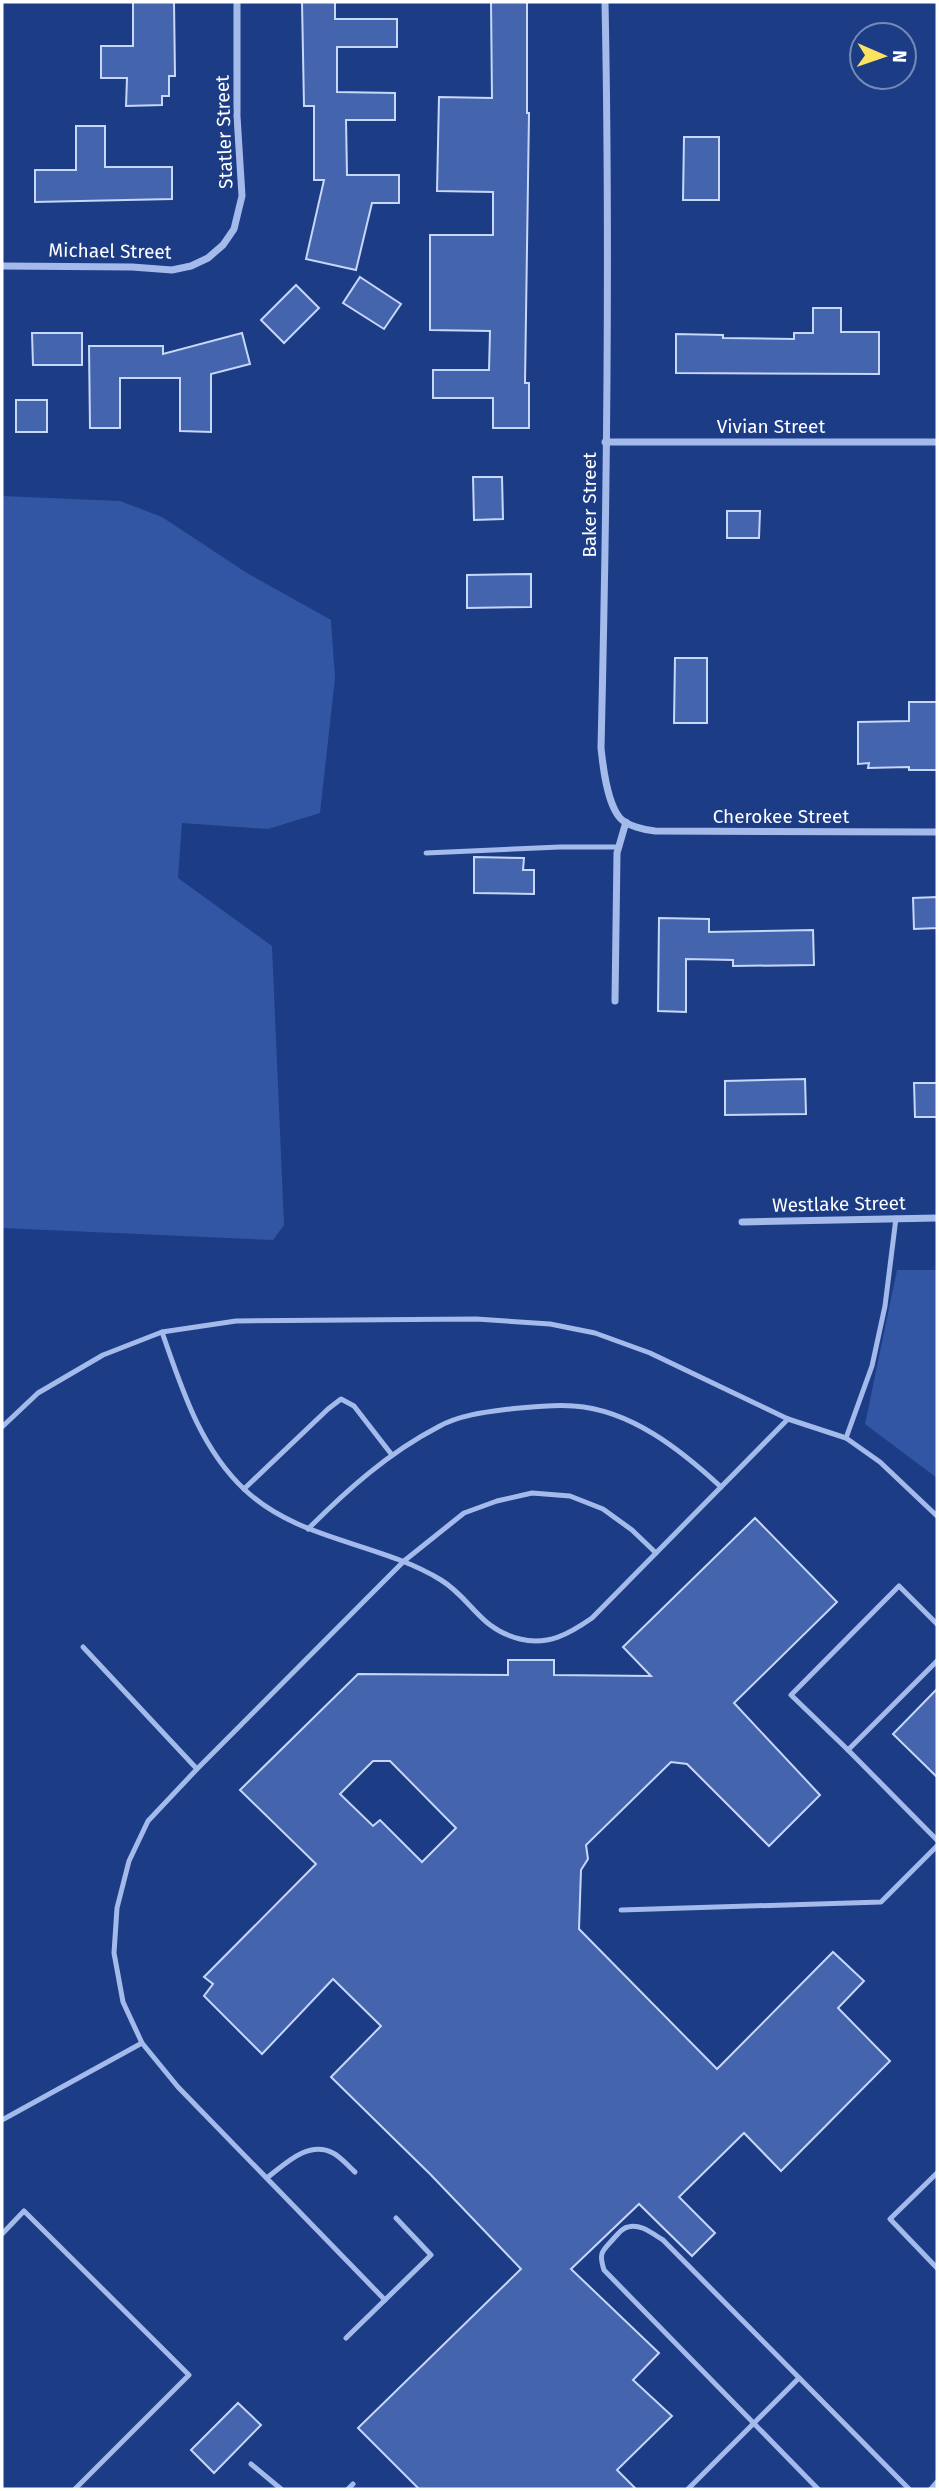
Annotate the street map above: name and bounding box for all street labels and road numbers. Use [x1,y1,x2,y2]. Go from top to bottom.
street label: Statler Street [211,75,237,189]
street label: Michael Street [48,238,172,264]
street label: Vivian Street [717,415,825,438]
street label: Baker Street [578,452,601,558]
street label: Cherokee Street [713,805,849,828]
street label: Westlake Street [772,1191,906,1217]

